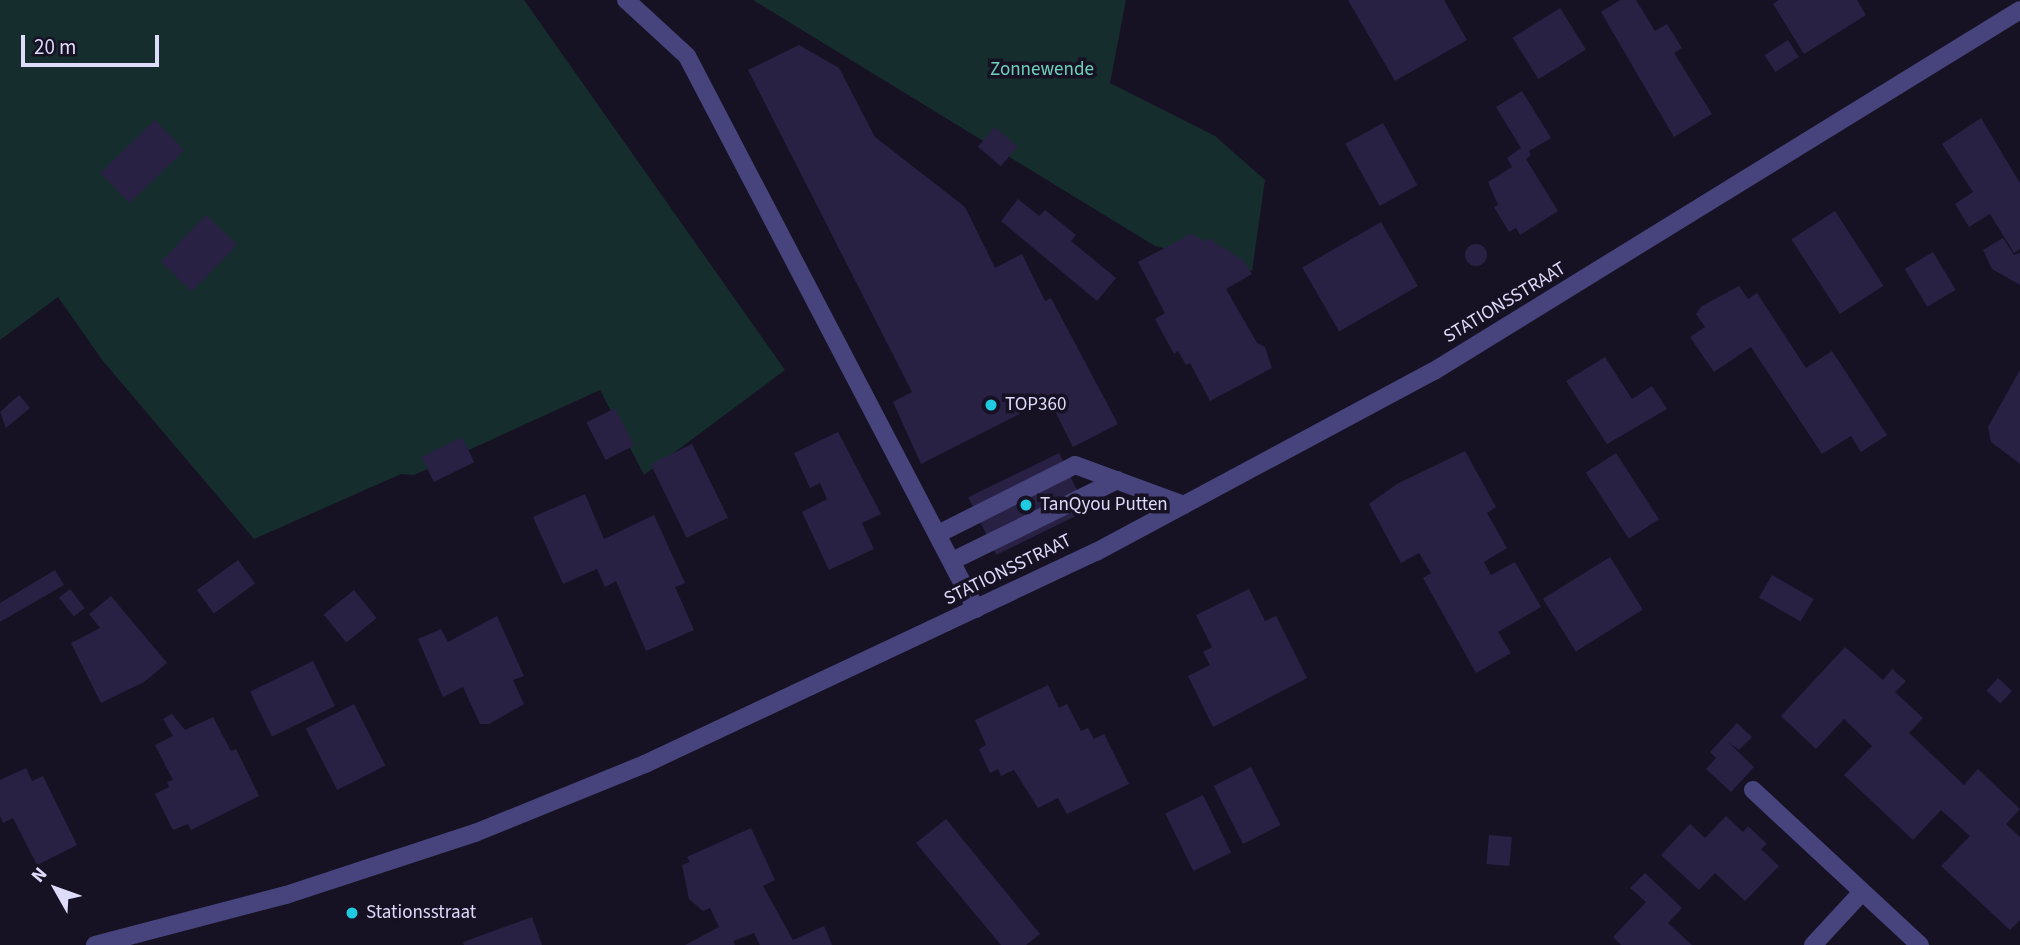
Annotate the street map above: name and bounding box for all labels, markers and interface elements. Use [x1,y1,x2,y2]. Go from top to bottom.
scale bar [24,21,163,65]
text: 20 m [34,32,76,62]
park label: Zonnewende [990,59,1094,81]
street label: STATIONSSTRAAT [1440,257,1570,349]
place label: TOP360 [1005,394,1066,416]
marker: TOP360 [983,397,999,413]
place label: TanQyou Putten [1040,494,1168,516]
marker: TanQyou Putten [1018,497,1034,513]
street label: STATIONSSTRAAT [941,529,1075,611]
north arrow [21,854,91,924]
text: N [25,862,54,889]
place label: Stationsstraat [366,902,476,924]
marker: Stationsstraat [344,905,360,921]

